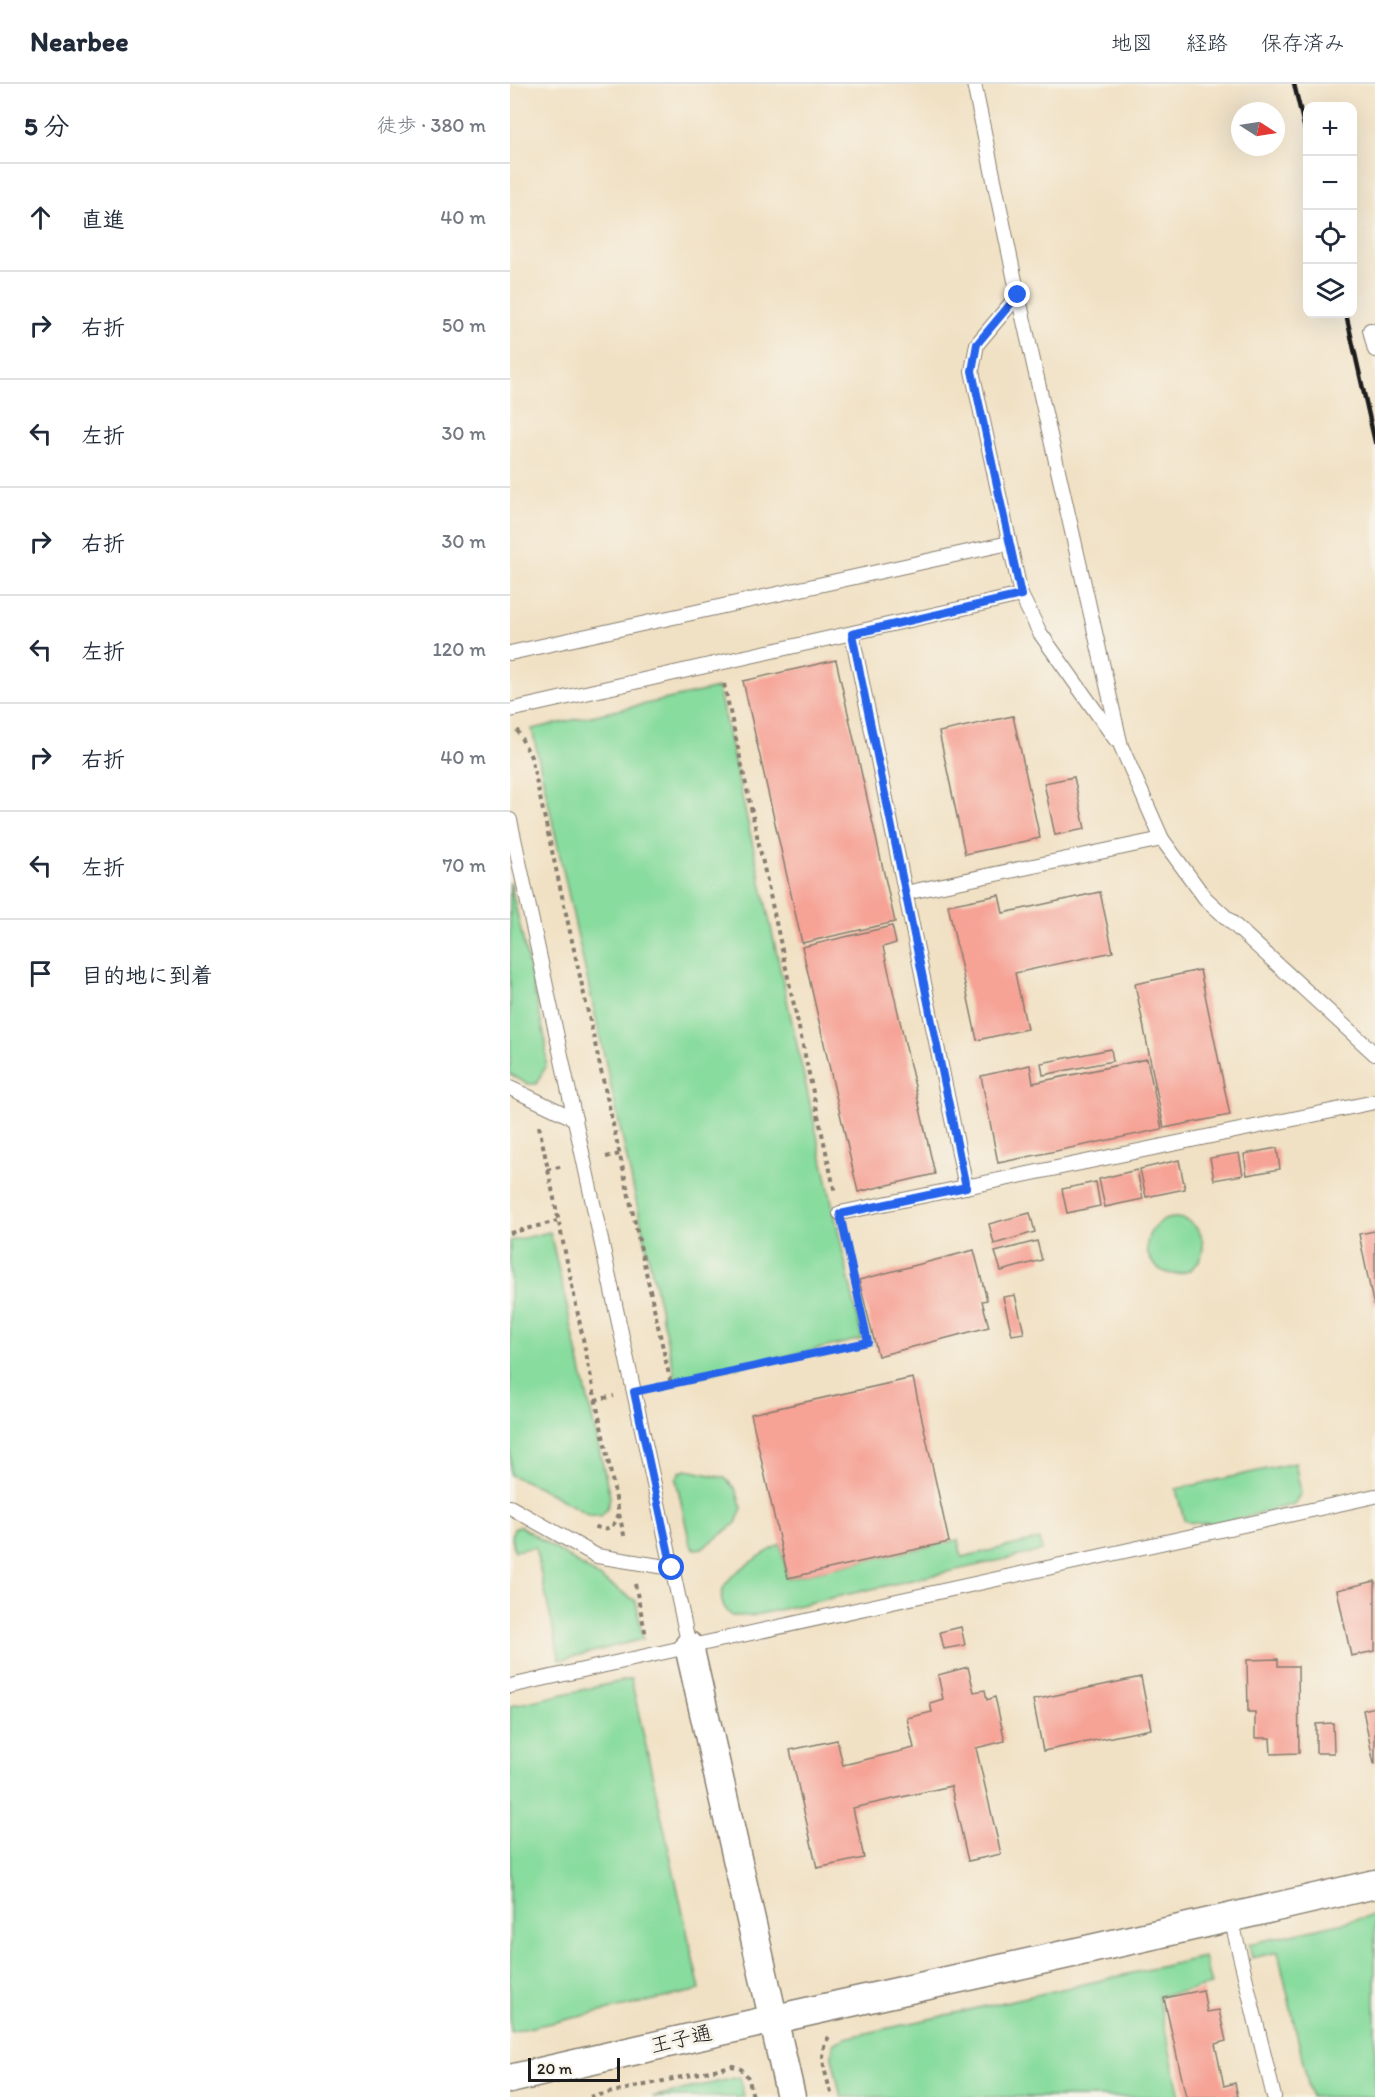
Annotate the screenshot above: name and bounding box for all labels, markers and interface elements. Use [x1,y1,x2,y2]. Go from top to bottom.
text: Nearbee [30,24,129,58]
text: 地図 [1111,30,1153,55]
text: 経路 [1186,30,1228,55]
text: 保存済み [1261,30,1345,55]
north arrow [1231,102,1285,156]
map controls [1303,102,1357,318]
button: + [1303,102,1357,156]
text: 5 分 [24,110,70,142]
text: 徒歩 · 380 m [377,113,486,137]
button: − [1303,156,1357,210]
icon: ahead [24,201,57,234]
text: 40 m [440,205,486,229]
text: 直進 [81,206,125,233]
button: locate [1303,210,1357,264]
button: layers [1303,264,1357,318]
route end [1004,281,1030,307]
icon: right [24,309,57,342]
text: 50 m [442,313,486,337]
text: 右折 [81,314,125,341]
icon: left [24,417,57,450]
text: 30 m [441,421,486,445]
text: 左折 [81,422,125,449]
icon: right [24,525,57,558]
text: 30 m [441,529,486,553]
text: 右折 [81,530,125,557]
icon: left [24,633,57,666]
text: 120 m [433,637,486,661]
text: 左折 [81,638,125,665]
icon: right [24,741,57,774]
text: 40 m [440,745,486,769]
text: 右折 [81,746,125,773]
icon: left [24,849,57,882]
text: 70 m [442,853,486,877]
text: 左折 [81,854,125,881]
icon: arrive [24,957,57,990]
text: 目的地に到着 [81,962,213,989]
route start [658,1554,684,1580]
street label: 王子通 [647,2019,714,2058]
scale bar [528,2055,620,2082]
text: 20 m [537,2059,572,2078]

